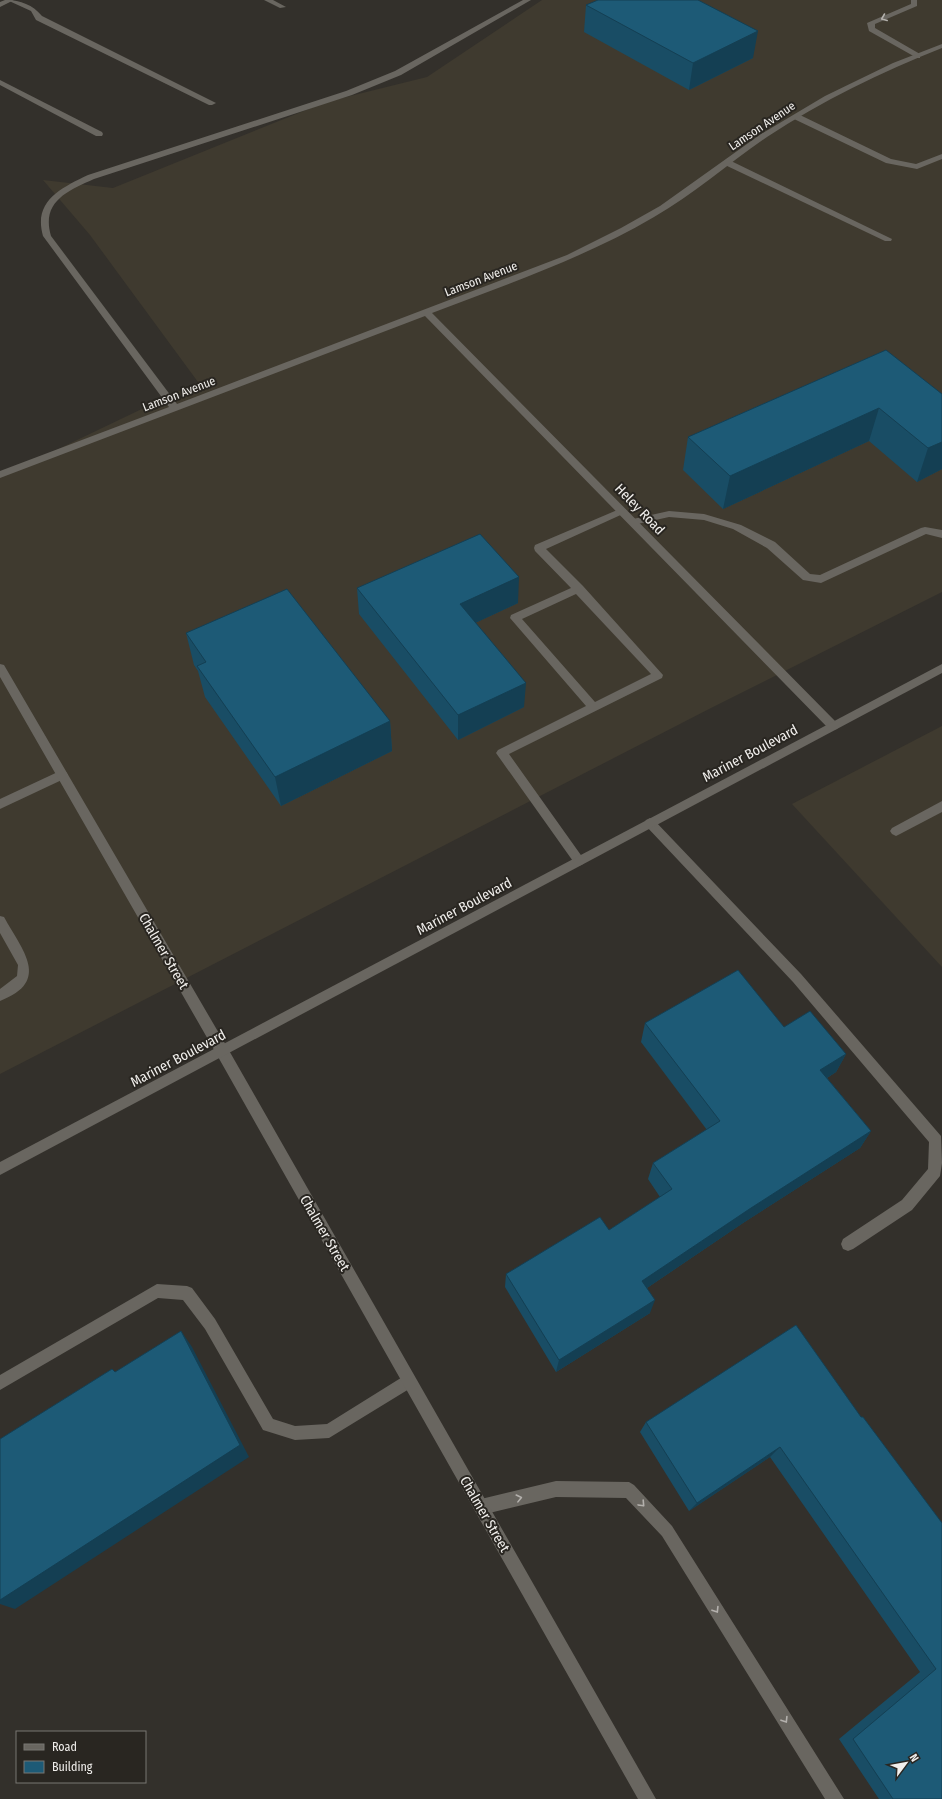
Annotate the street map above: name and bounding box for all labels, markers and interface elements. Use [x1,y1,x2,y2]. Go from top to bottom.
one-way arrow [881,13,889,21]
street label: Lamson Avenue [726,99,798,153]
street label: Lamson Avenue [443,259,520,299]
street label: Lamson Avenue [141,374,218,414]
street label: Heley Road [611,480,668,538]
street label: Mariner Boulevard [700,721,801,786]
street label: Mariner Boulevard [414,874,515,939]
street label: Chalmer Street [135,910,192,993]
street label: Mariner Boulevard [128,1026,229,1091]
street label: Chalmer Street [296,1192,353,1275]
street label: Chalmer Street [456,1473,513,1556]
one-way arrow [515,1494,522,1503]
one-way arrow [637,1499,645,1507]
one-way arrow [712,1606,719,1613]
one-way arrow [781,1716,788,1723]
legend [16,1731,146,1783]
text: Road [52,1740,77,1754]
north arrow [886,1743,926,1783]
text: N [907,1752,921,1764]
text: Building [52,1760,93,1774]

